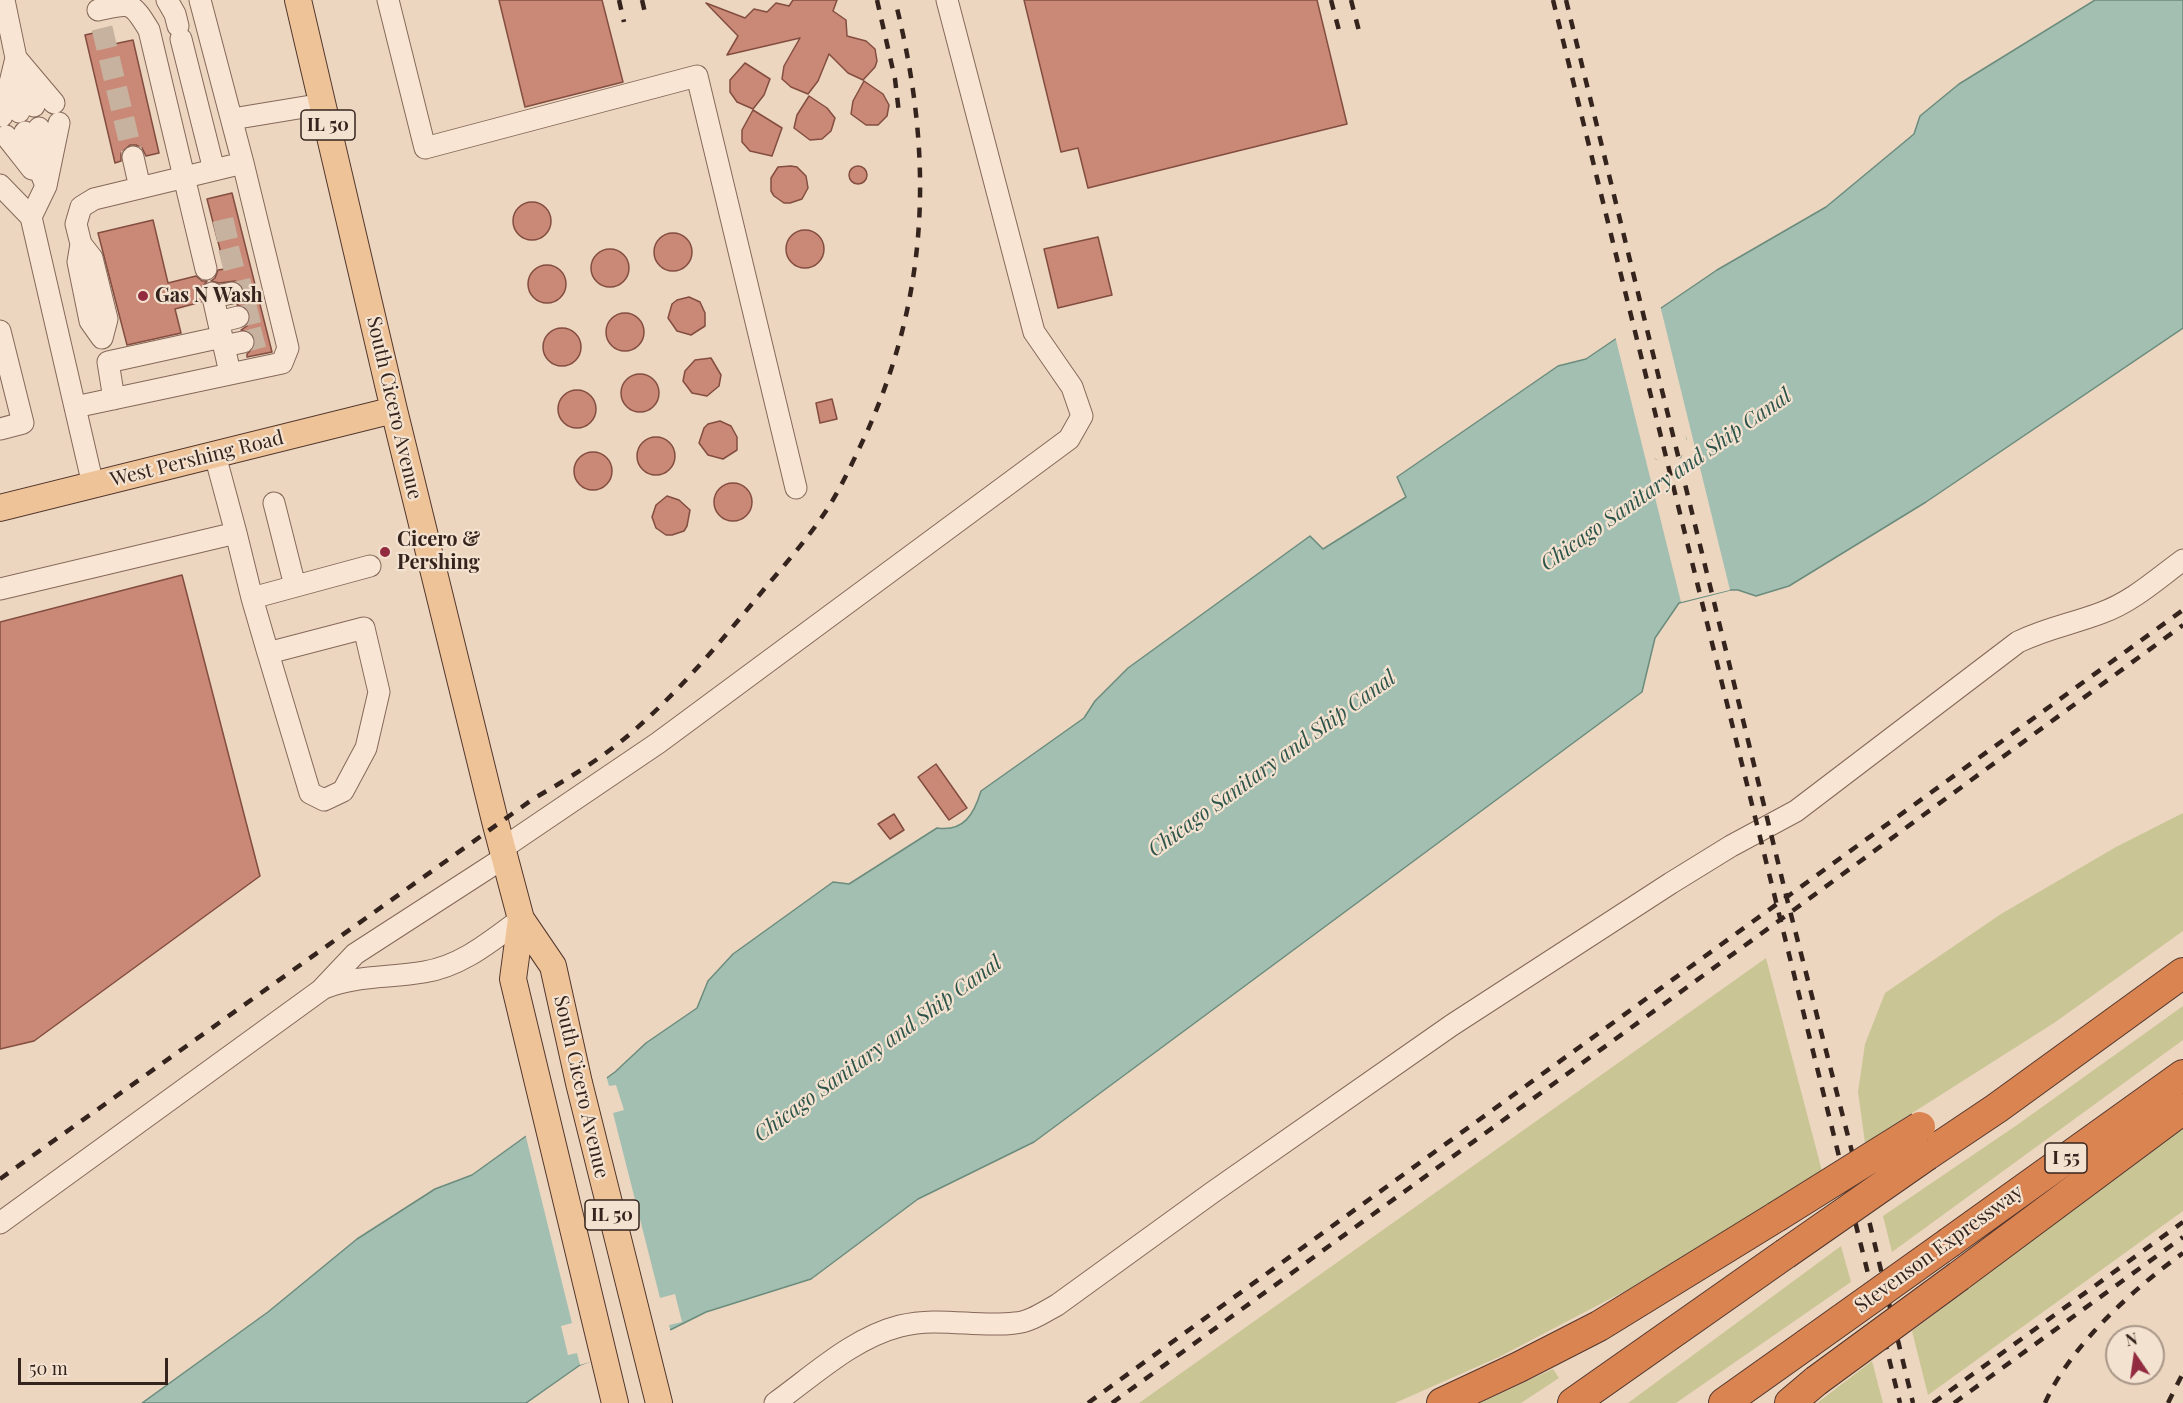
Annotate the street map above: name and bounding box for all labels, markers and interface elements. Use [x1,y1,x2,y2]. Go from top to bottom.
road number: IL 50 [301,110,355,140]
place label: Gas N Wash [155,284,263,308]
marker: Gas N Wash [136,289,150,303]
street label: South Cicero Avenue [361,314,427,502]
water label: Chicago Sanitary and Ship Canal [1536,384,1796,576]
street label: West Pershing Road [108,426,286,492]
place label: Cicero & Pershing [397,528,480,575]
marker: Cicero & Pershing [378,545,392,559]
water label: Chicago Sanitary and Ship Canal [1143,666,1401,862]
water label: Chicago Sanitary and Ship Canal [749,951,1007,1147]
street label: South Cicero Avenue [548,993,614,1181]
road number: I 55 [2045,1143,2087,1173]
street label: Stevenson Expressway [1850,1180,2028,1318]
road number: IL 50 [585,1200,639,1230]
north arrow [2105,1325,2165,1385]
text: N [2123,1327,2139,1350]
scale bar [21,1346,171,1384]
text: 50 m [29,1356,68,1380]

